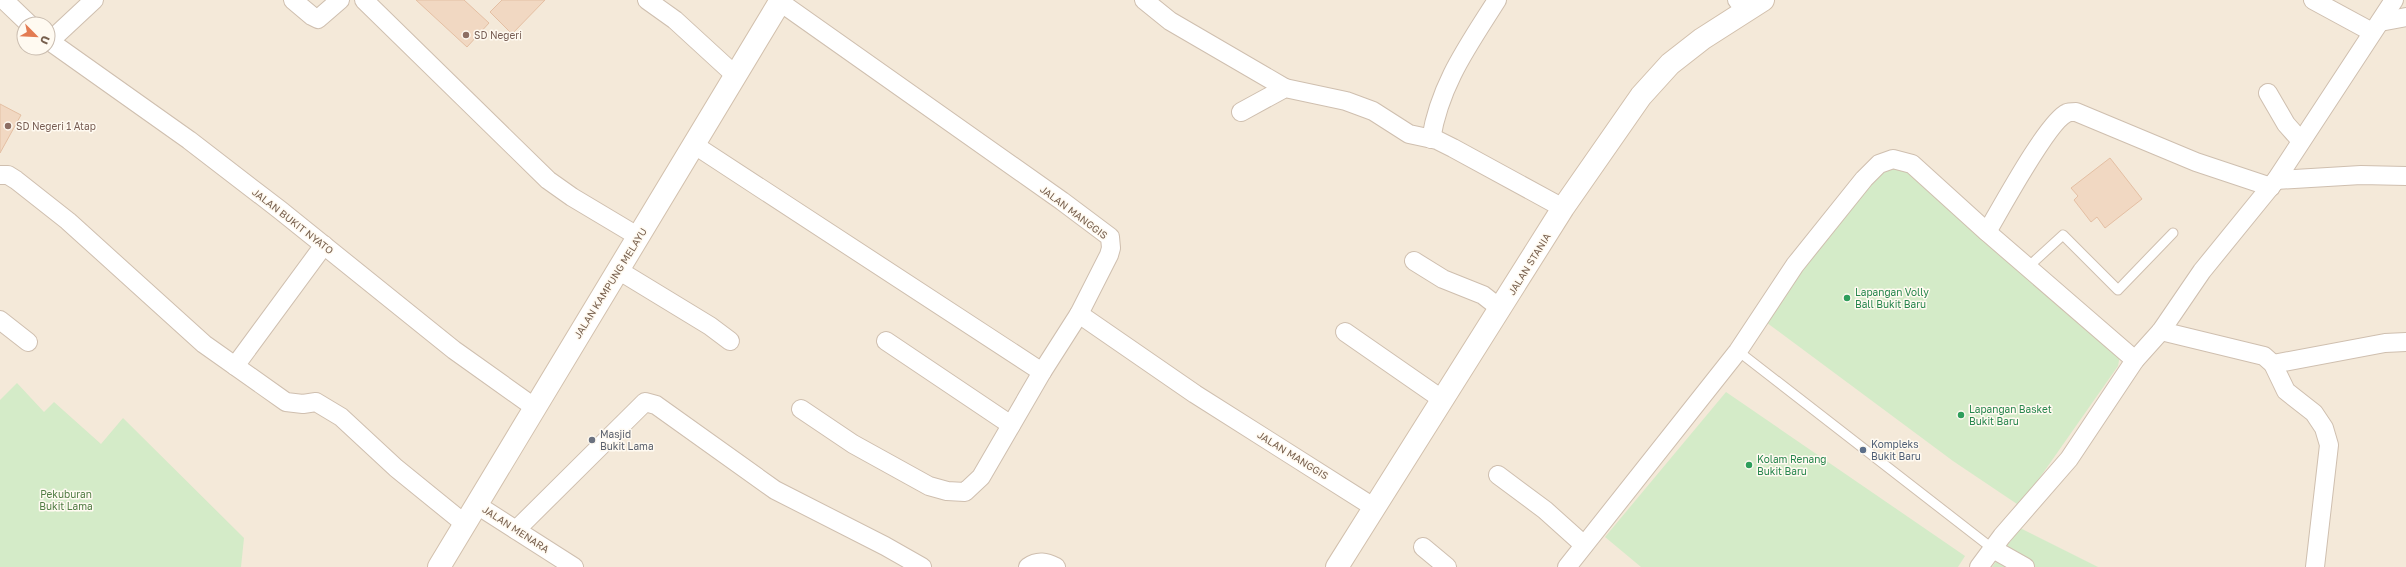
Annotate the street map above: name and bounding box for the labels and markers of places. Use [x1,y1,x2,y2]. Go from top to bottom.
place label: SD Negeri [474,29,522,41]
marker: SD Negeri [461,30,471,40]
place label: SD Negeri 1 Atap [16,120,96,132]
marker: SD Negeri 1 Atap [3,121,13,131]
place label: Lapangan Volly Ball Bukit Baru [1855,286,1929,310]
marker: Lapangan Volly Ball Bukit Baru [1842,293,1852,303]
place label: Lapangan Basket Bukit Baru [1969,403,2052,427]
marker: Lapangan Basket Bukit Baru [1956,410,1966,420]
place label: Masjid Bukit Lama [600,428,654,452]
marker: Masjid Bukit Lama [587,435,597,445]
place label: Kompleks Bukit Baru [1871,438,1921,462]
marker: Kompleks Bukit Baru [1858,445,1868,455]
place label: Kolam Renang Bukit Baru [1757,453,1827,477]
marker: Kolam Renang Bukit Baru [1744,460,1754,470]

